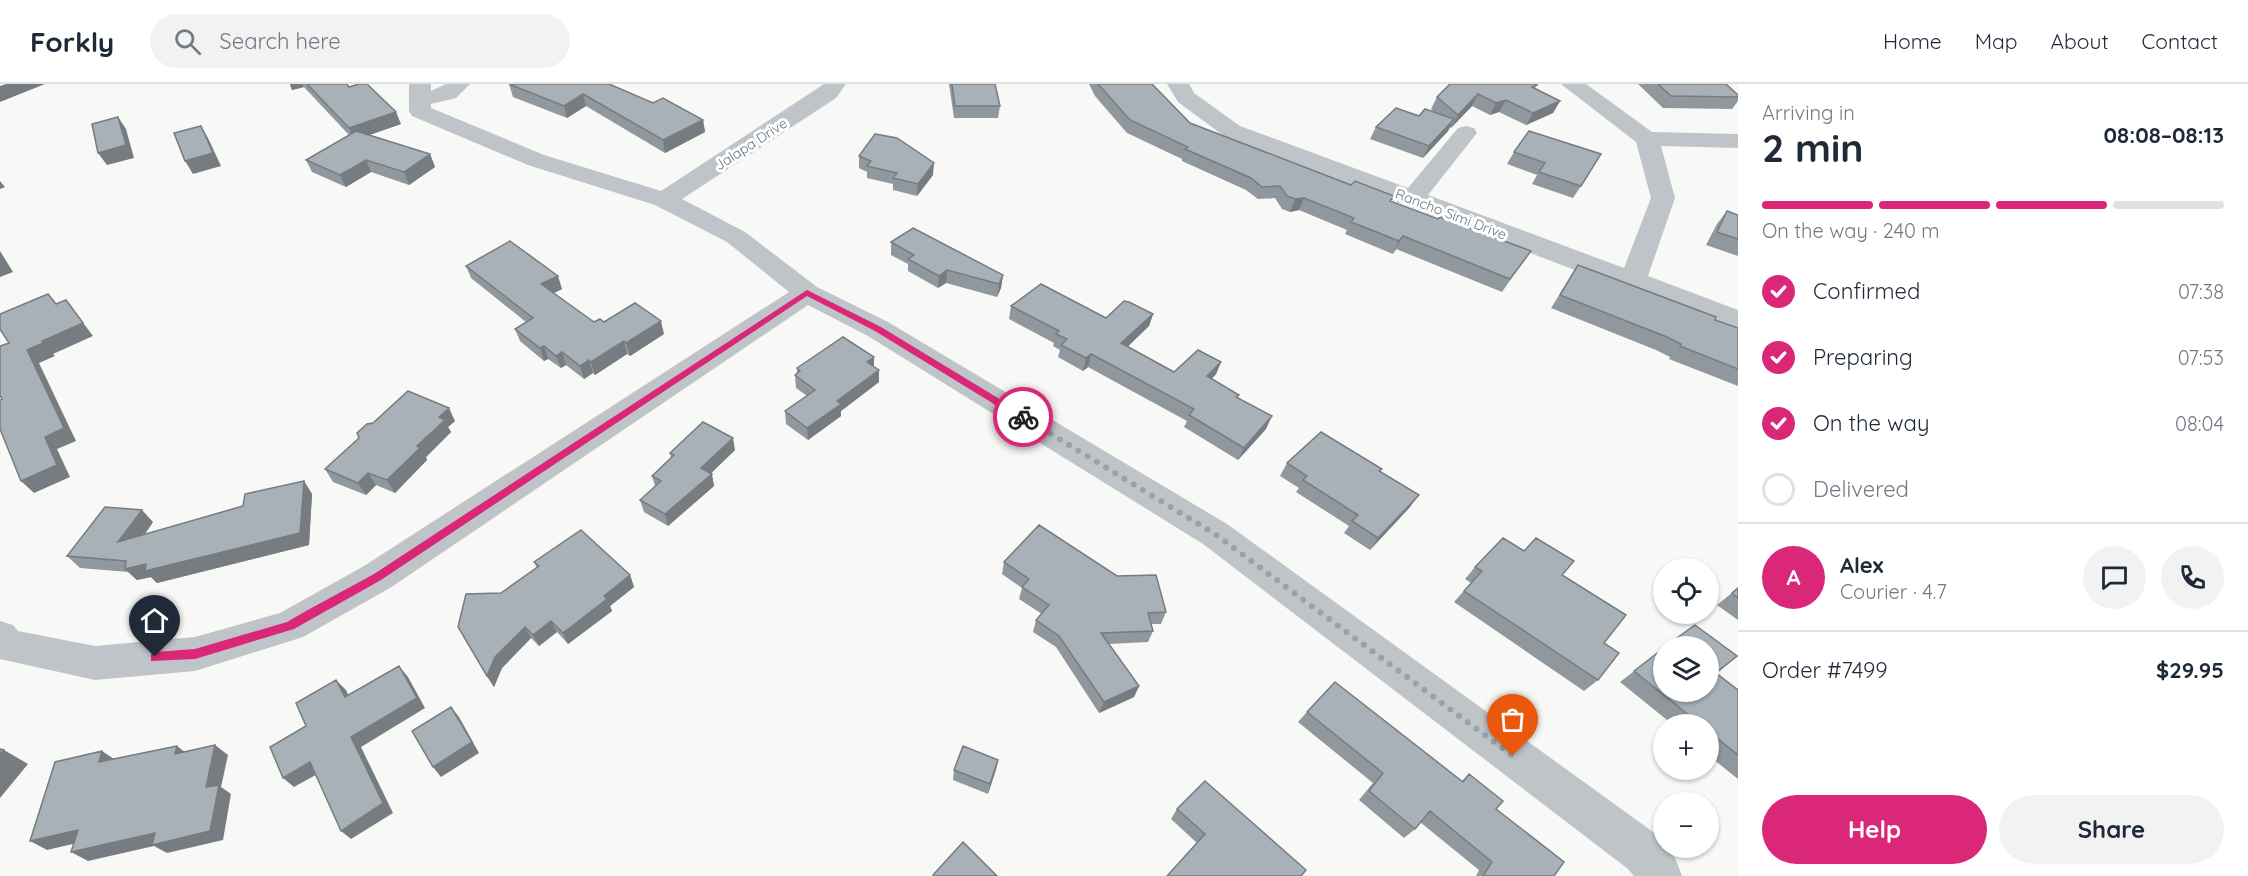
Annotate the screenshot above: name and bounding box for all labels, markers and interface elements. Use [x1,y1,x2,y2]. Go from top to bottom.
search box [150,14,570,68]
text: Forkly [30,24,114,59]
icon: search [171,25,204,58]
text: Search here [219,27,341,55]
text: Home [1883,28,1942,54]
text: Map [1975,28,2018,54]
text: About [2051,28,2109,54]
text: Contact [2142,28,2218,54]
text: Arriving in [1762,100,1855,125]
street label: Jalapa Drive [711,114,791,174]
text: 08:08–08:13 [2104,121,2224,149]
text: 2 min [1762,123,1864,172]
street label: Rancho Simi Drive [1393,185,1509,244]
text: On the way · 240 m [1762,218,1940,243]
icon: check [1762,275,1795,308]
text: Confirmed [1813,277,1920,305]
text: 07:38 [2178,279,2224,304]
icon: check [1762,341,1795,374]
text: Preparing [1813,343,1913,371]
text: 07:53 [2178,345,2224,370]
courier [993,387,1053,447]
icon: bike [1007,401,1040,434]
icon: check [1762,407,1795,440]
text: On the way [1813,409,1929,437]
text: 08:04 [2175,411,2224,436]
text: Delivered [1813,475,1909,503]
button: chat [2083,546,2146,609]
button: phone [2161,546,2224,609]
text: Alex [1840,551,1883,579]
map controls [1653,558,1719,858]
button: locate [1653,558,1719,624]
text: A [1786,563,1801,591]
text: Courier · 4.7 [1840,579,1947,604]
pin [129,595,180,657]
icon: home [138,604,171,637]
button: layers [1653,636,1719,702]
text: Order #7499 [1762,656,1888,684]
text: $29.95 [2156,656,2224,684]
pin [1487,694,1538,756]
icon: bag [1496,703,1529,736]
button: + [1653,714,1719,780]
button: − [1653,792,1719,858]
button: Help [1762,795,1987,864]
button: Share [1999,795,2224,864]

